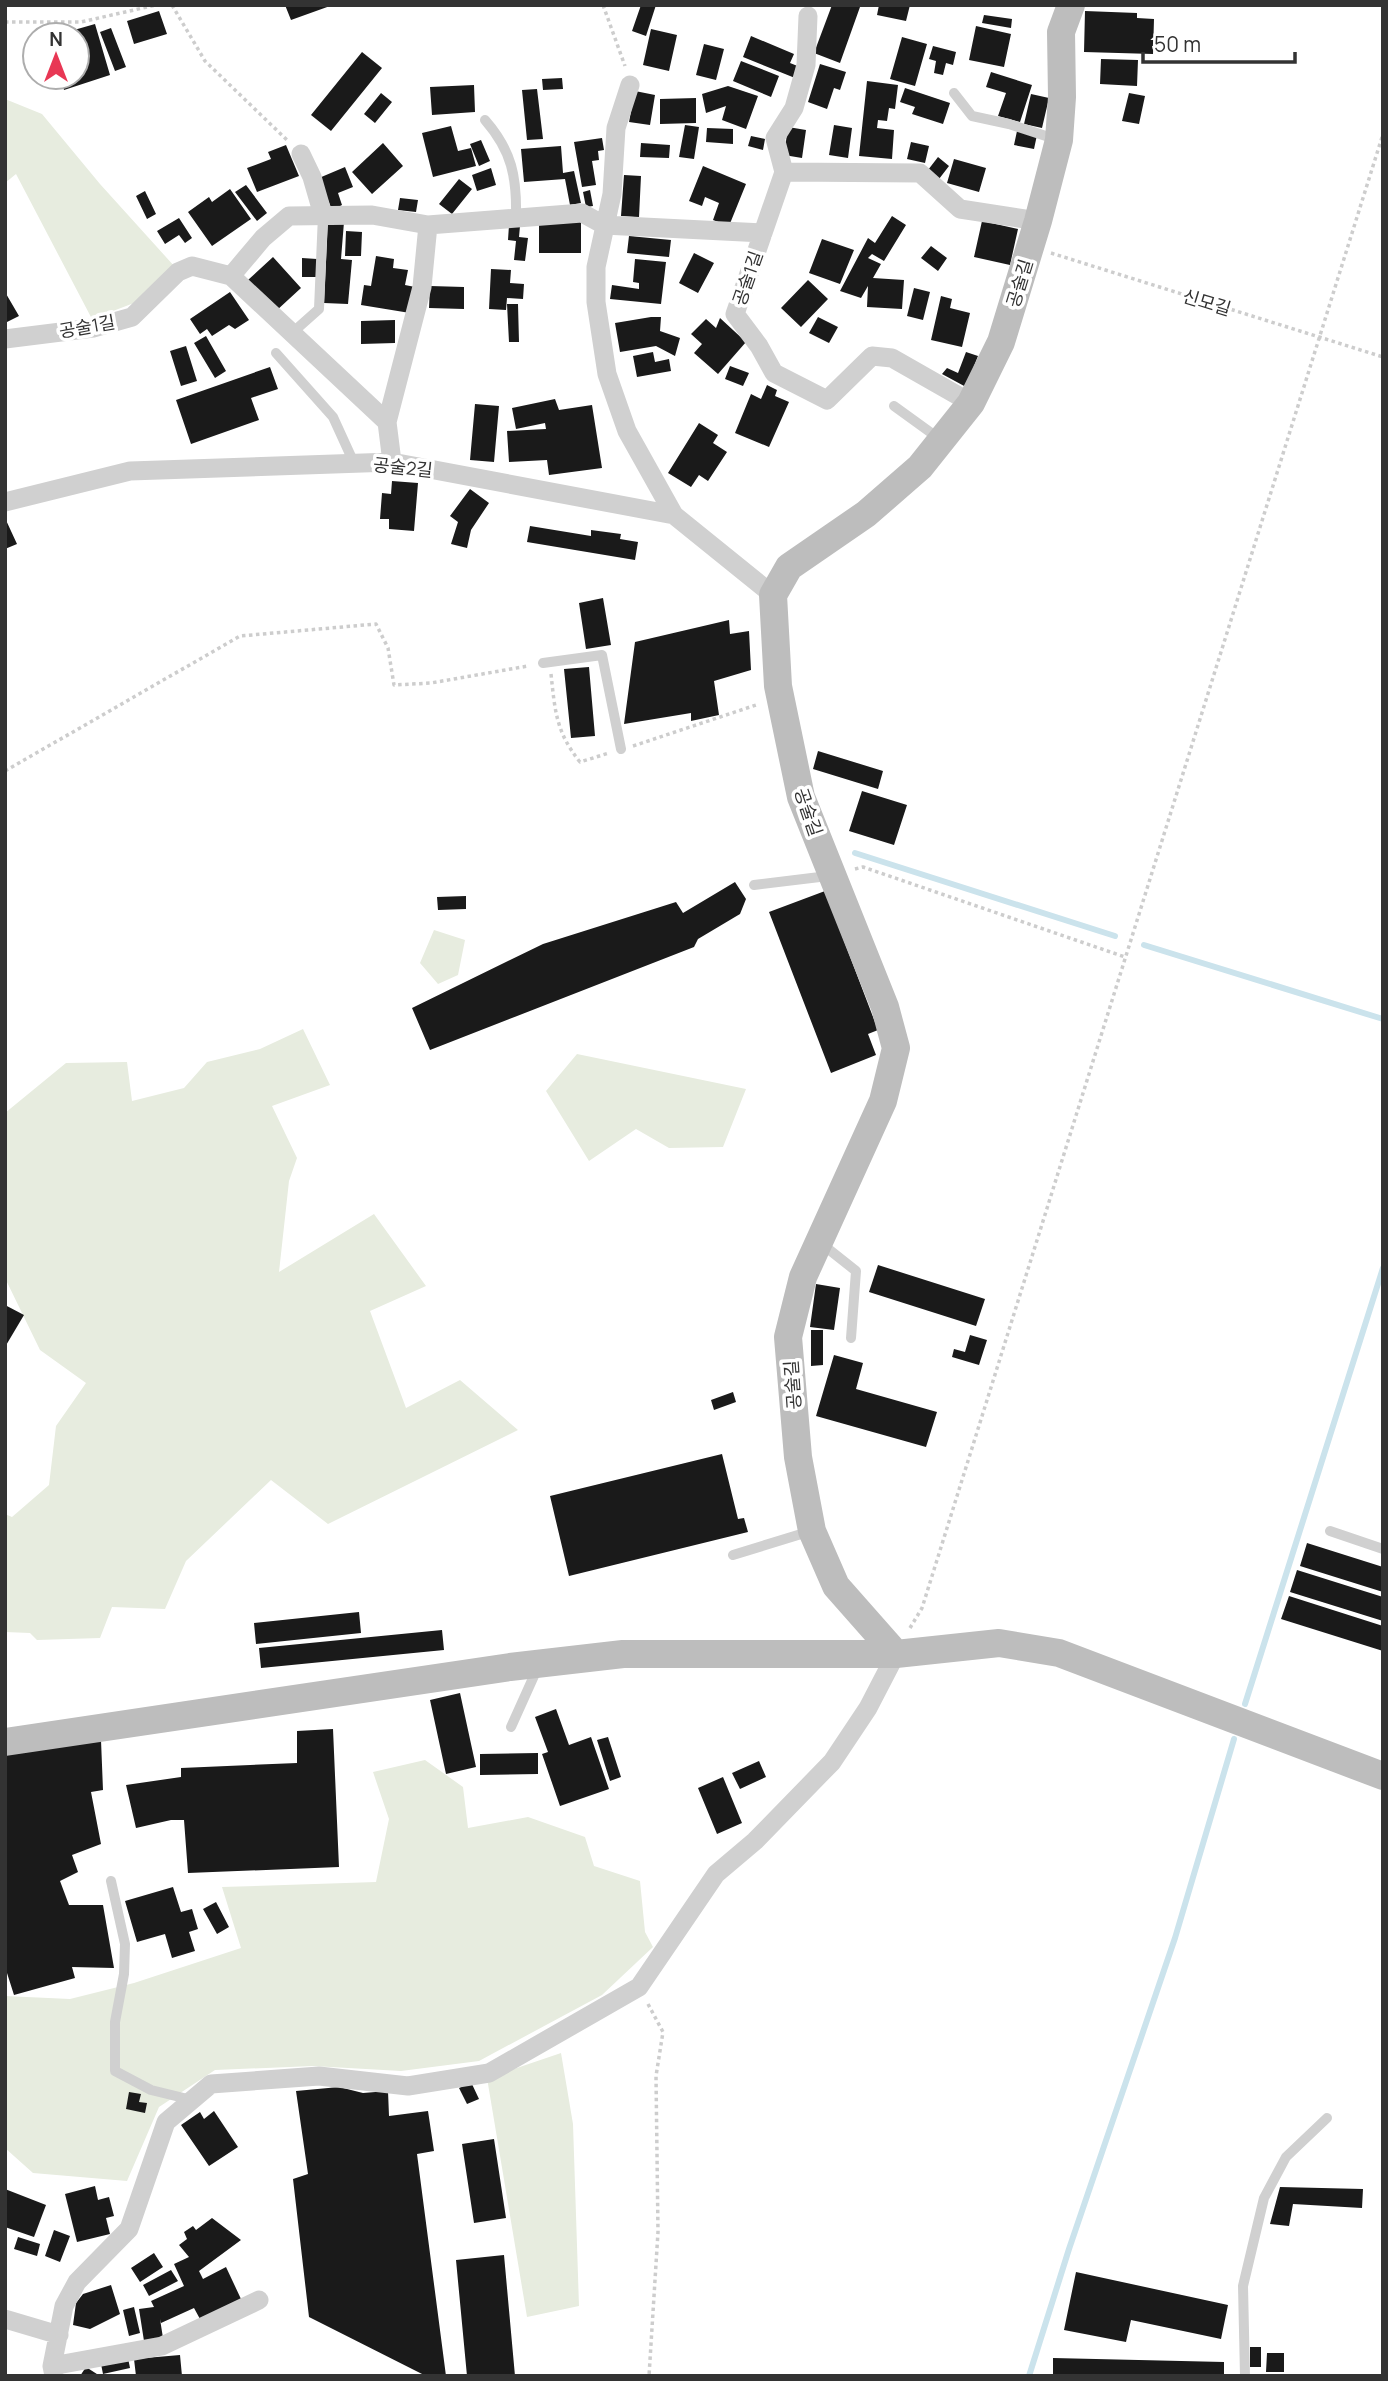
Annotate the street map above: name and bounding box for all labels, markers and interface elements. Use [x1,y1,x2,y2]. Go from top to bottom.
north arrow [21,21,91,91]
scale bar [1143,21,1295,65]
text: N [49,26,63,52]
text: 50 m [1154,30,1201,58]
street label: 공술1길 [726,247,768,309]
street label: 공술길 [1000,256,1038,310]
street label: 신모길 [1180,283,1234,321]
street label: 공술1길 [57,309,117,343]
street label: 공술2길 [372,452,434,482]
street label: 공술길 [790,785,828,839]
street label: 공술길 [778,1359,806,1411]

